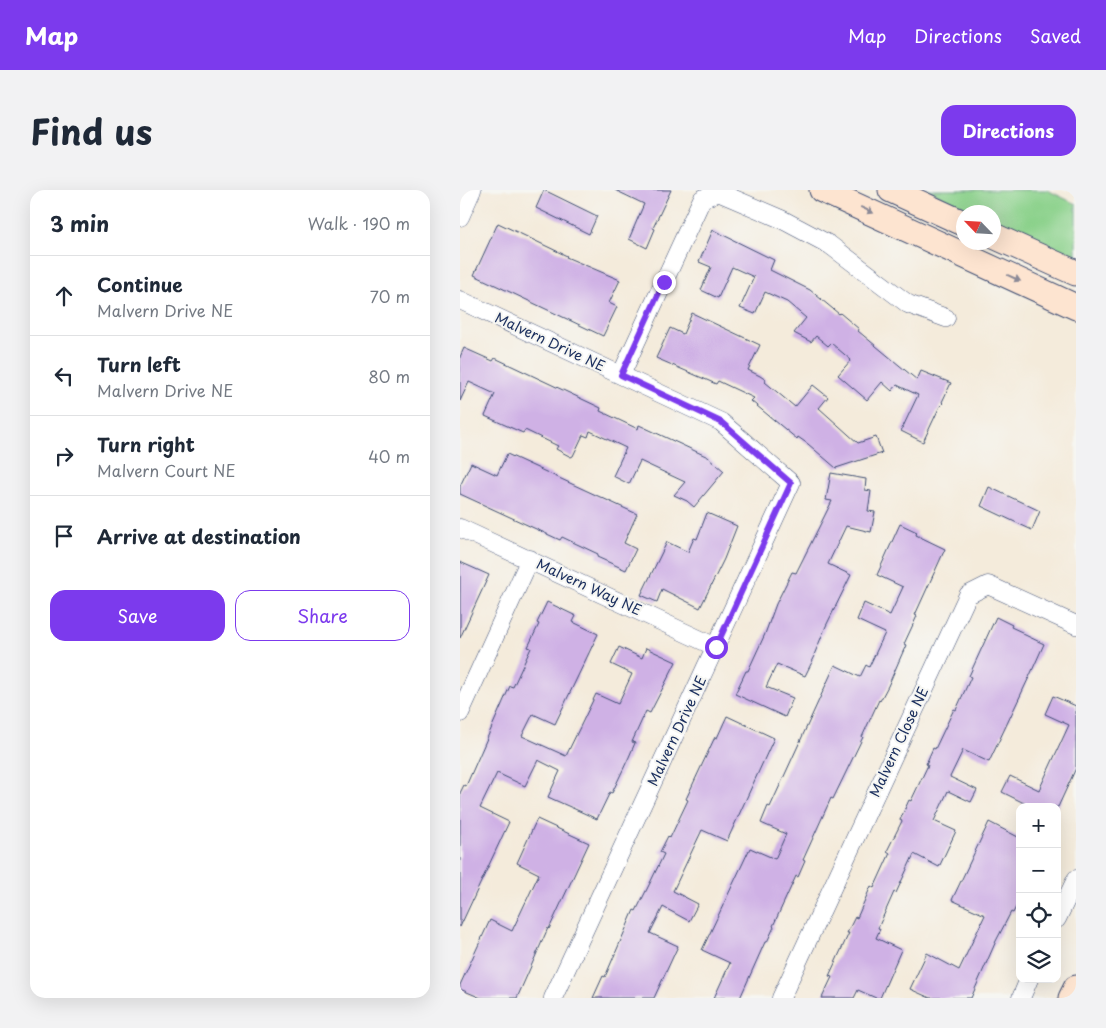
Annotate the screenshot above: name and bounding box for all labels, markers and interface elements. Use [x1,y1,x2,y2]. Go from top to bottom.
text: Map [25,17,78,53]
text: Map [848,22,886,49]
text: Directions [914,22,1002,49]
text: Saved [1030,22,1081,49]
text: Find us [30,104,152,157]
button: Directions [941,105,1076,156]
north arrow [956,205,1001,250]
text: 3 min [50,207,109,239]
one-way arrow [860,207,874,215]
text: Walk · 190 m [308,211,410,235]
text: Continue [97,270,183,298]
route end [653,271,676,294]
one-way arrow [1007,275,1021,283]
icon: ahead [50,282,78,310]
text: 70 m [370,284,410,308]
text: Malvern Drive NE [97,298,233,322]
street label: Malvern Drive NE [492,307,609,376]
text: Turn left [97,350,181,378]
icon: left [50,362,78,390]
text: 80 m [368,364,410,388]
text: Malvern Drive NE [97,378,233,402]
text: Turn right [97,430,195,458]
icon: right [50,442,78,470]
text: 40 m [368,444,410,468]
text: Malvern Court NE [97,458,236,482]
icon: arrive [50,522,78,550]
text: Arrive at destination [97,522,301,550]
street label: Malvern Way NE [533,553,645,620]
button: Save [50,590,225,641]
button: Share [235,590,410,641]
route start [705,636,728,659]
street label: Malvern Drive NE [642,672,711,789]
street label: Malvern Close NE [864,683,933,800]
map controls [1016,803,1061,983]
button: + [1016,803,1061,848]
button: − [1016,848,1061,893]
button: locate [1016,893,1061,938]
button: layers [1016,938,1061,983]

